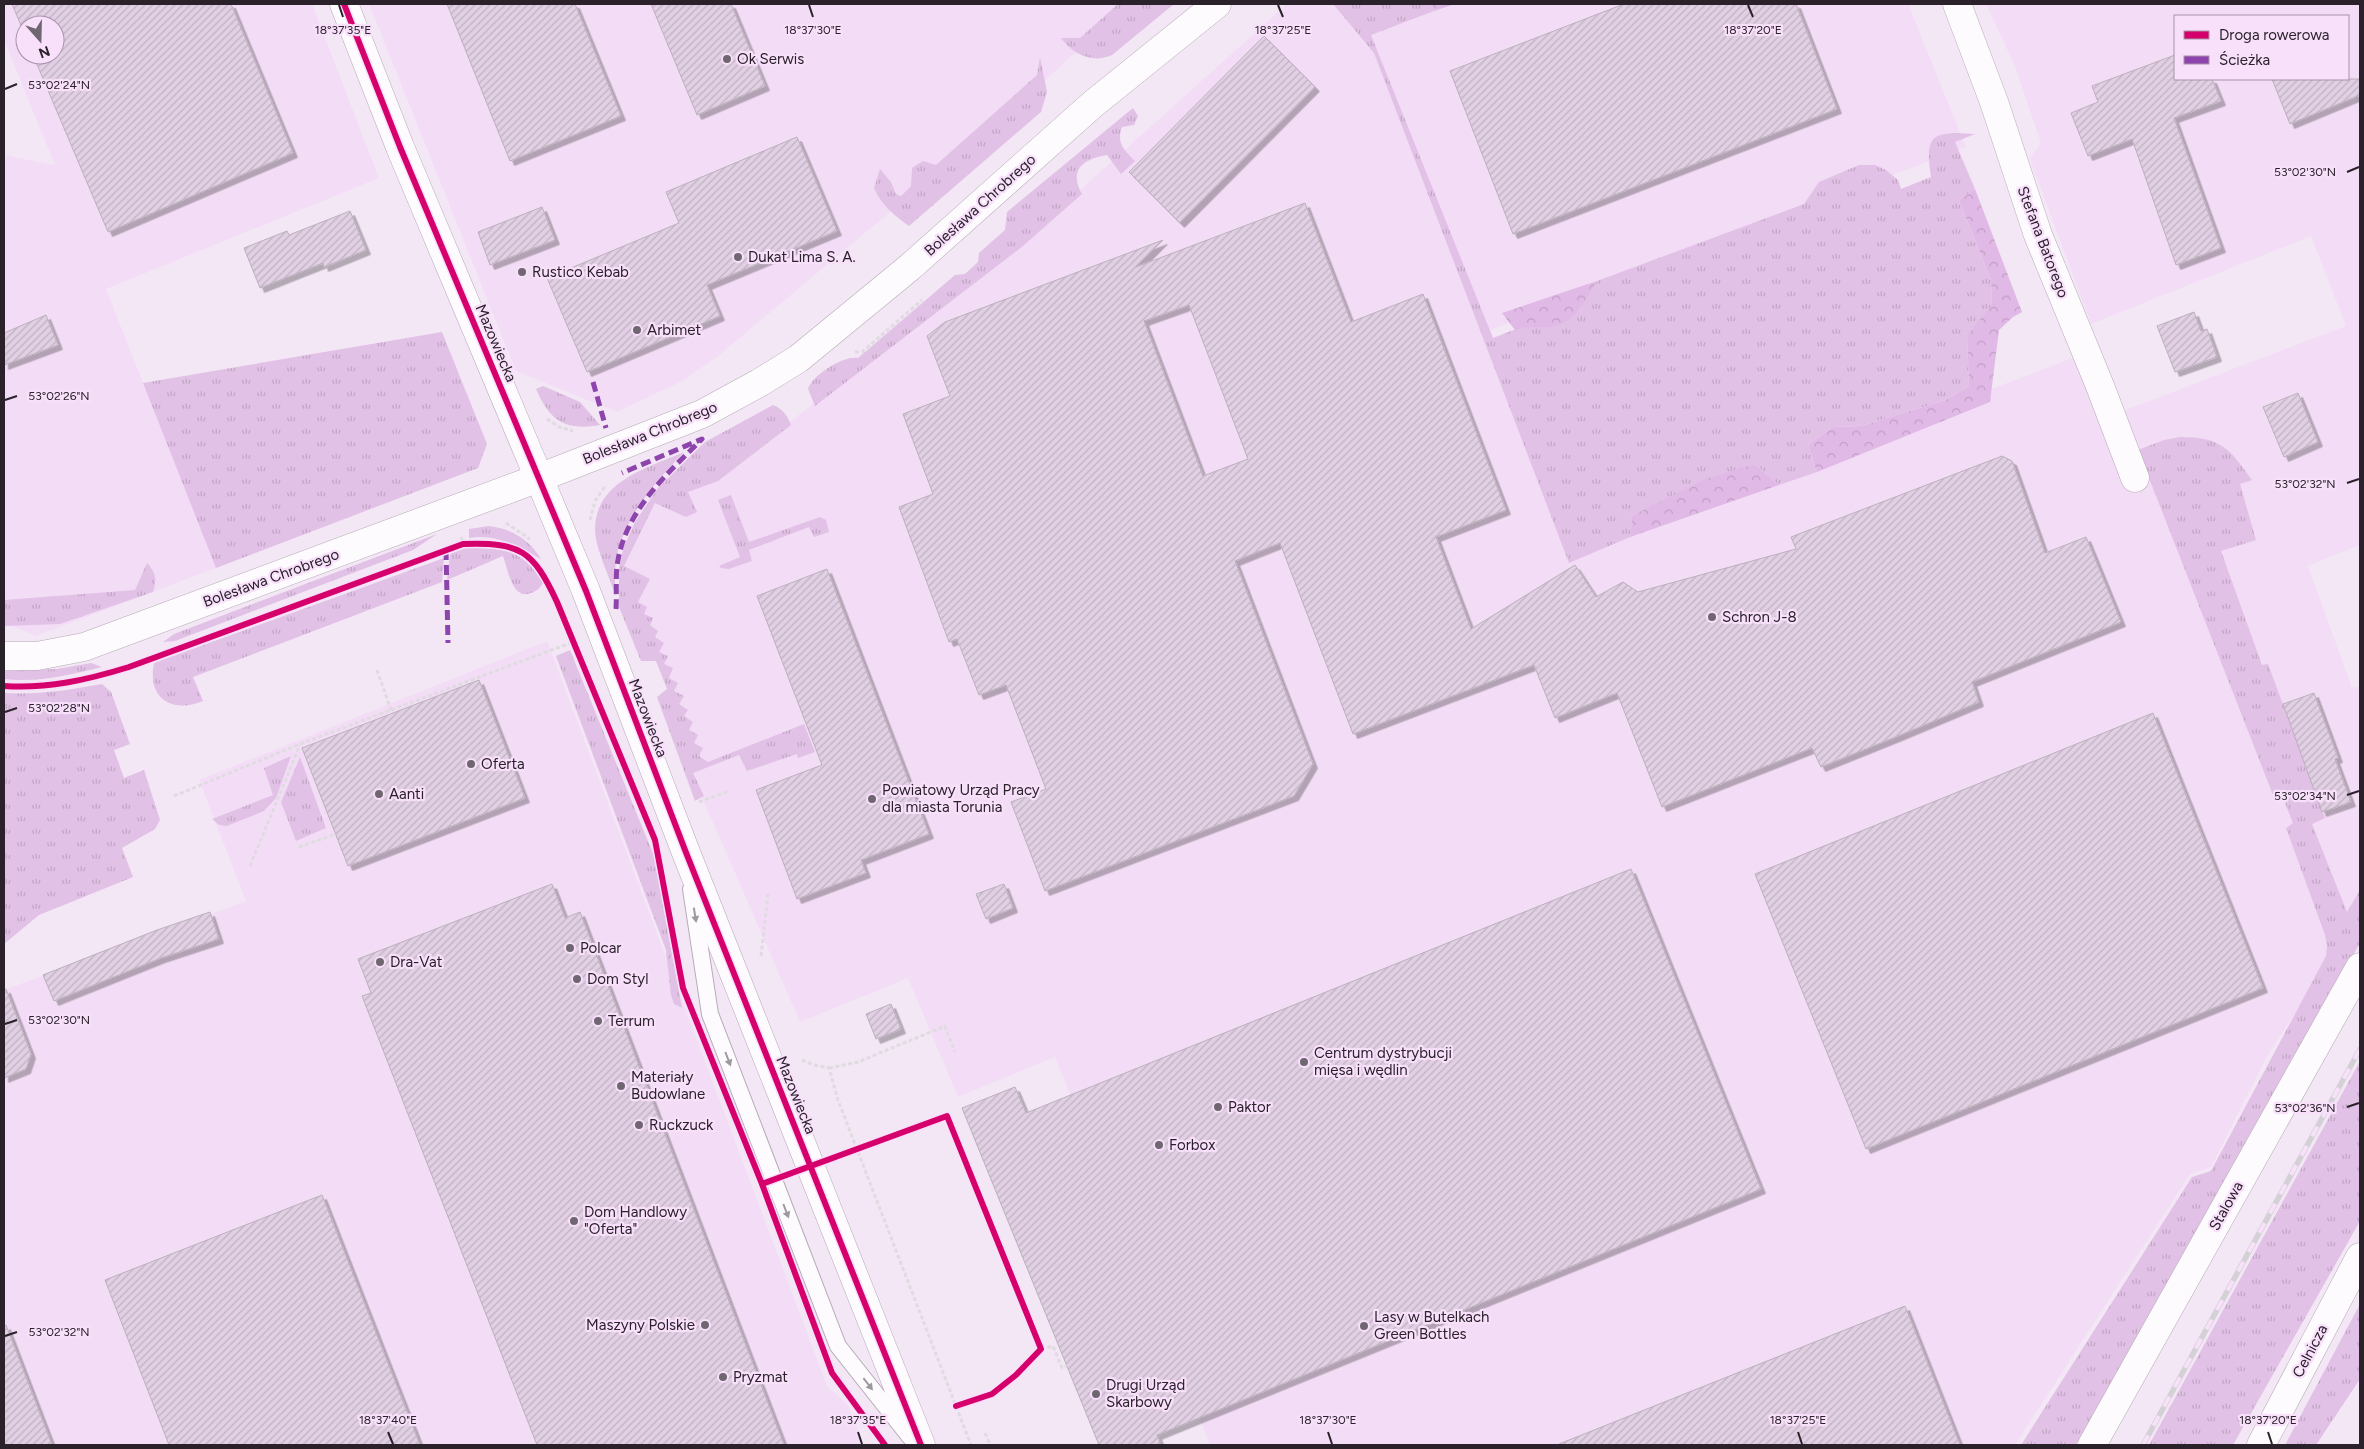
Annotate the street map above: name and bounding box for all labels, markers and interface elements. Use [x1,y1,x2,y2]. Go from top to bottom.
north arrow [15,15,65,65]
legend [2174,15,2349,80]
text: 18°37'35"E [315,23,371,37]
text: 18°37'30"E [784,23,842,37]
text: 18°37'25"E [1255,23,1311,37]
text: 18°37'20"E [1724,23,1782,37]
text: Droga rowerowa [2219,26,2329,44]
text: N [36,42,52,62]
place label: Ok Serwis [737,50,804,68]
text: Ścieżka [2219,51,2270,69]
marker: Ok Serwis [721,53,733,65]
text: 53°02'24"N [28,78,90,92]
street label: Bolesława Chrobrego [921,150,1040,260]
text: 53°02'30"N [2274,165,2336,179]
street label: Stefana Batorego [2013,184,2073,300]
place label: Dukat Lima S. A. [748,248,856,266]
marker: Dukat Lima S. A. [732,251,744,263]
place label: Rustico Kebab [532,263,629,281]
marker: Rustico Kebab [516,266,528,278]
street label: Mazowiecka [472,302,520,384]
place label: Arbimet [647,321,701,339]
marker: Arbimet [631,324,643,336]
text: 53°02'26"N [28,389,90,403]
street label: Bolesława Chrobrego [580,398,720,468]
text: 53°02'32"N [2274,477,2336,491]
street label: Bolesława Chrobrego [200,545,342,611]
place label: Schron J-8 [1722,608,1797,626]
marker: Schron J-8 [1706,611,1718,623]
street label: Mazowiecka [625,676,671,760]
text: 53°02'28"N [28,701,90,715]
place label: Oferta [481,755,525,773]
marker: Oferta [465,758,477,770]
place label: Powiatowy Urząd Pracy dla miasta Torunia [882,781,1040,816]
place label: Aanti [389,785,424,803]
marker: Aanti [373,788,385,800]
text: 53°02'34"N [2274,789,2336,803]
marker: Powiatowy Urząd Pracy dla miasta Torunia [866,793,878,805]
one-way arrow [691,908,699,924]
place label: Polcar [580,939,621,957]
marker: Polcar [564,942,576,954]
place label: Dra-Vat [390,953,443,971]
marker: Dra-Vat [374,956,386,968]
place label: Dom Styl [587,970,649,988]
marker: Dom Styl [571,973,583,985]
place label: Terrum [608,1012,655,1030]
text: 53°02'30"N [28,1013,90,1027]
marker: Terrum [592,1015,604,1027]
place label: Centrum dystrybucji mięsa i wędlin [1314,1044,1452,1079]
one-way arrow [724,1052,732,1066]
street label: Mazowiecka [772,1053,820,1137]
marker: Centrum dystrybucji mięsa i wędlin [1298,1056,1310,1068]
place label: Materiały Budowlane [631,1068,705,1103]
marker: Materiały Budowlane [615,1080,627,1092]
place label: Paktor [1228,1098,1271,1116]
marker: Paktor [1212,1101,1224,1113]
text: 53°02'36"N [2274,1101,2336,1115]
place label: Ruckzuck [649,1116,714,1134]
marker: Ruckzuck [633,1119,645,1131]
place label: Forbox [1169,1136,1215,1154]
marker: Forbox [1153,1139,1165,1151]
street label: Stalowa [2205,1178,2247,1234]
place label: Dom Handlowy "Oferta" [584,1203,687,1238]
one-way arrow [782,1204,790,1219]
marker: Dom Handlowy "Oferta" [568,1215,580,1227]
place label: Lasy w Butelkach Green Bottles [1374,1308,1489,1343]
place label: Maszyny Polskie [586,1316,695,1334]
marker: Maszyny Polskie [699,1319,711,1331]
marker: Lasy w Butelkach Green Bottles [1358,1320,1370,1332]
street label: Celnicza [2289,1321,2331,1381]
text: 53°02'32"N [28,1325,90,1339]
place label: Pryzmat [733,1368,788,1386]
marker: Pryzmat [717,1371,729,1383]
place label: Drugi Urząd Skarbowy [1106,1376,1185,1411]
one-way arrow [862,1377,873,1390]
marker: Drugi Urząd Skarbowy [1090,1388,1102,1400]
text: 18°37'40"E [359,1413,417,1427]
text: 18°37'35"E [830,1413,886,1427]
text: 18°37'30"E [1299,1413,1357,1427]
text: 18°37'25"E [1770,1413,1826,1427]
text: 18°37'20"E [2239,1413,2297,1427]

